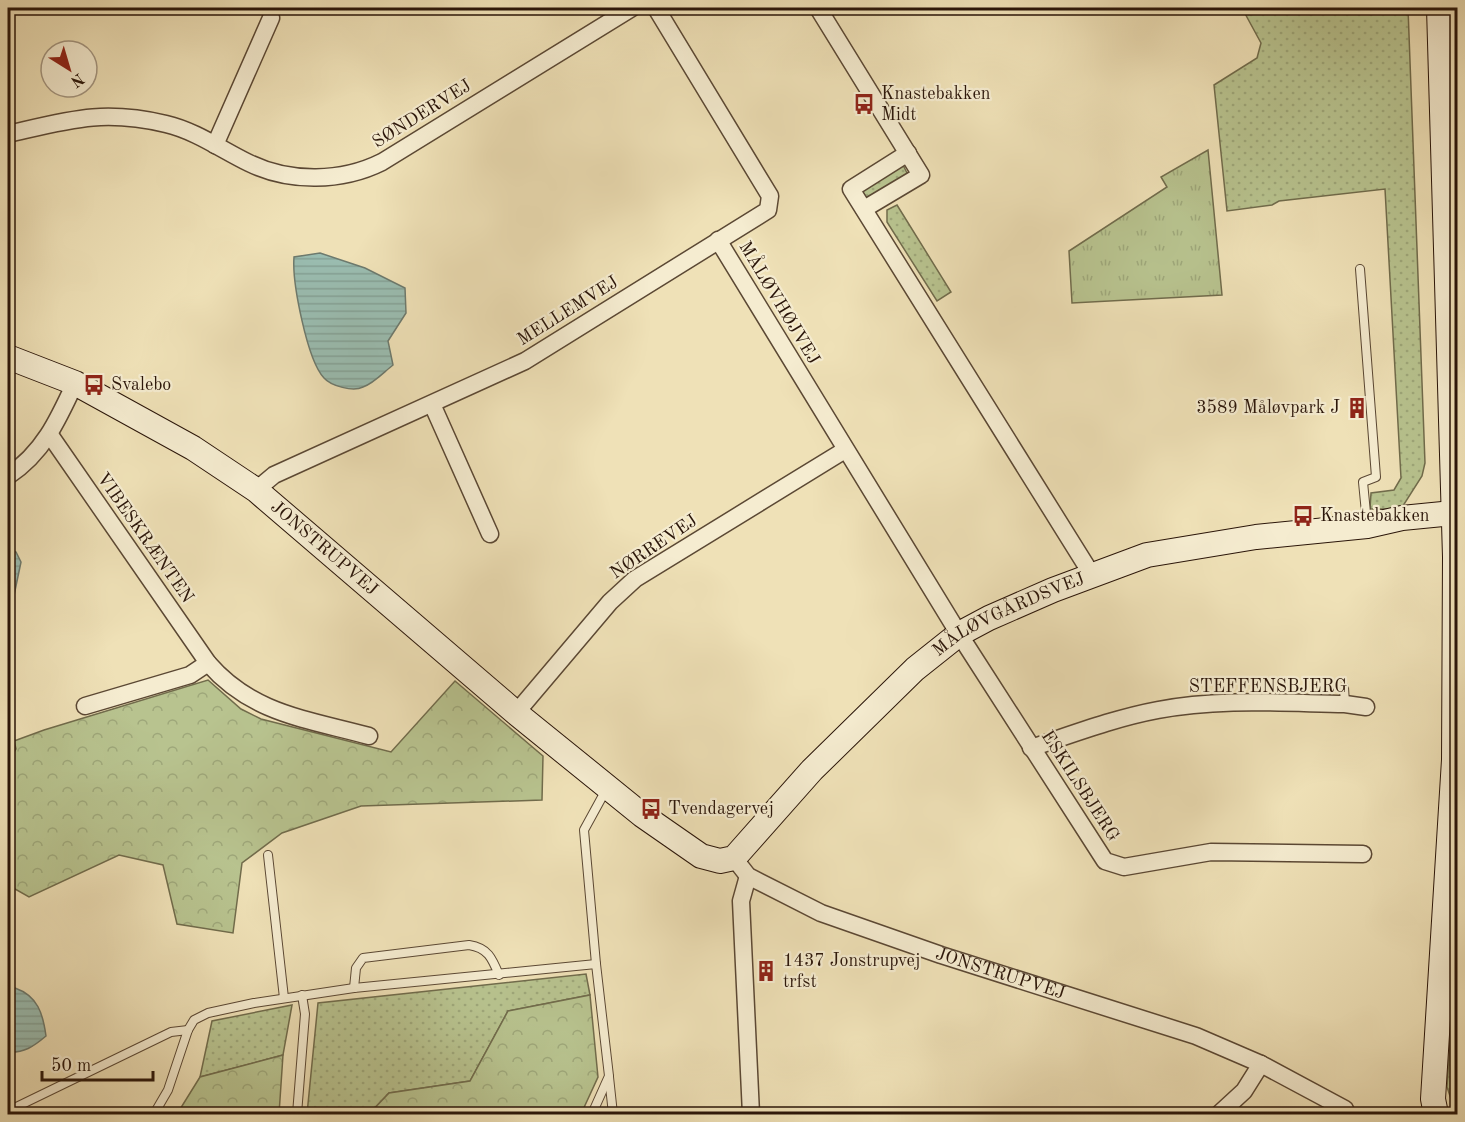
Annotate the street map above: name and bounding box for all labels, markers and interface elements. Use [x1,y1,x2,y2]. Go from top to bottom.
north arrow [39,39,99,99]
text: N [67,69,87,90]
street label: SØNDERVEJ [369,76,475,152]
place label: Knastebakken Midt [881,85,991,124]
bus stop icon: Knastebakken Midt [852,92,876,116]
street label: MÅLØVHØJVEJ [735,236,827,368]
street label: MELLEMVEJ [514,273,622,349]
bus stop icon: Svalebo [82,373,106,397]
place label: Svalebo [111,376,171,394]
building icon: 3589 Måløvpark J [1345,396,1369,420]
place label: 3589 Måløvpark J [1196,399,1340,417]
street label: VIBESKRÆNTEN [93,470,197,607]
street label: JONSTRUPVEJ [267,498,381,599]
bus stop icon: Knastebakken [1291,504,1315,528]
place label: Knastebakken [1320,507,1430,525]
street label: NØRREVEJ [607,511,701,583]
street label: MÅLØVGÅRDSVEJ [929,570,1087,660]
street label: STEFFENSBJERG [1189,678,1347,696]
street label: ESKILSBJERG [1038,727,1122,845]
bus stop icon: Tvendagervej [639,797,663,821]
place label: Tvendagervej [668,800,774,818]
street label: JONSTRUPVEJ [933,945,1068,1003]
place label: 1437 Jonstrupvej trfst [783,952,921,991]
building icon: 1437 Jonstrupvej trfst [754,959,778,983]
scale bar [42,1044,153,1082]
text: 50 m [51,1057,91,1075]

